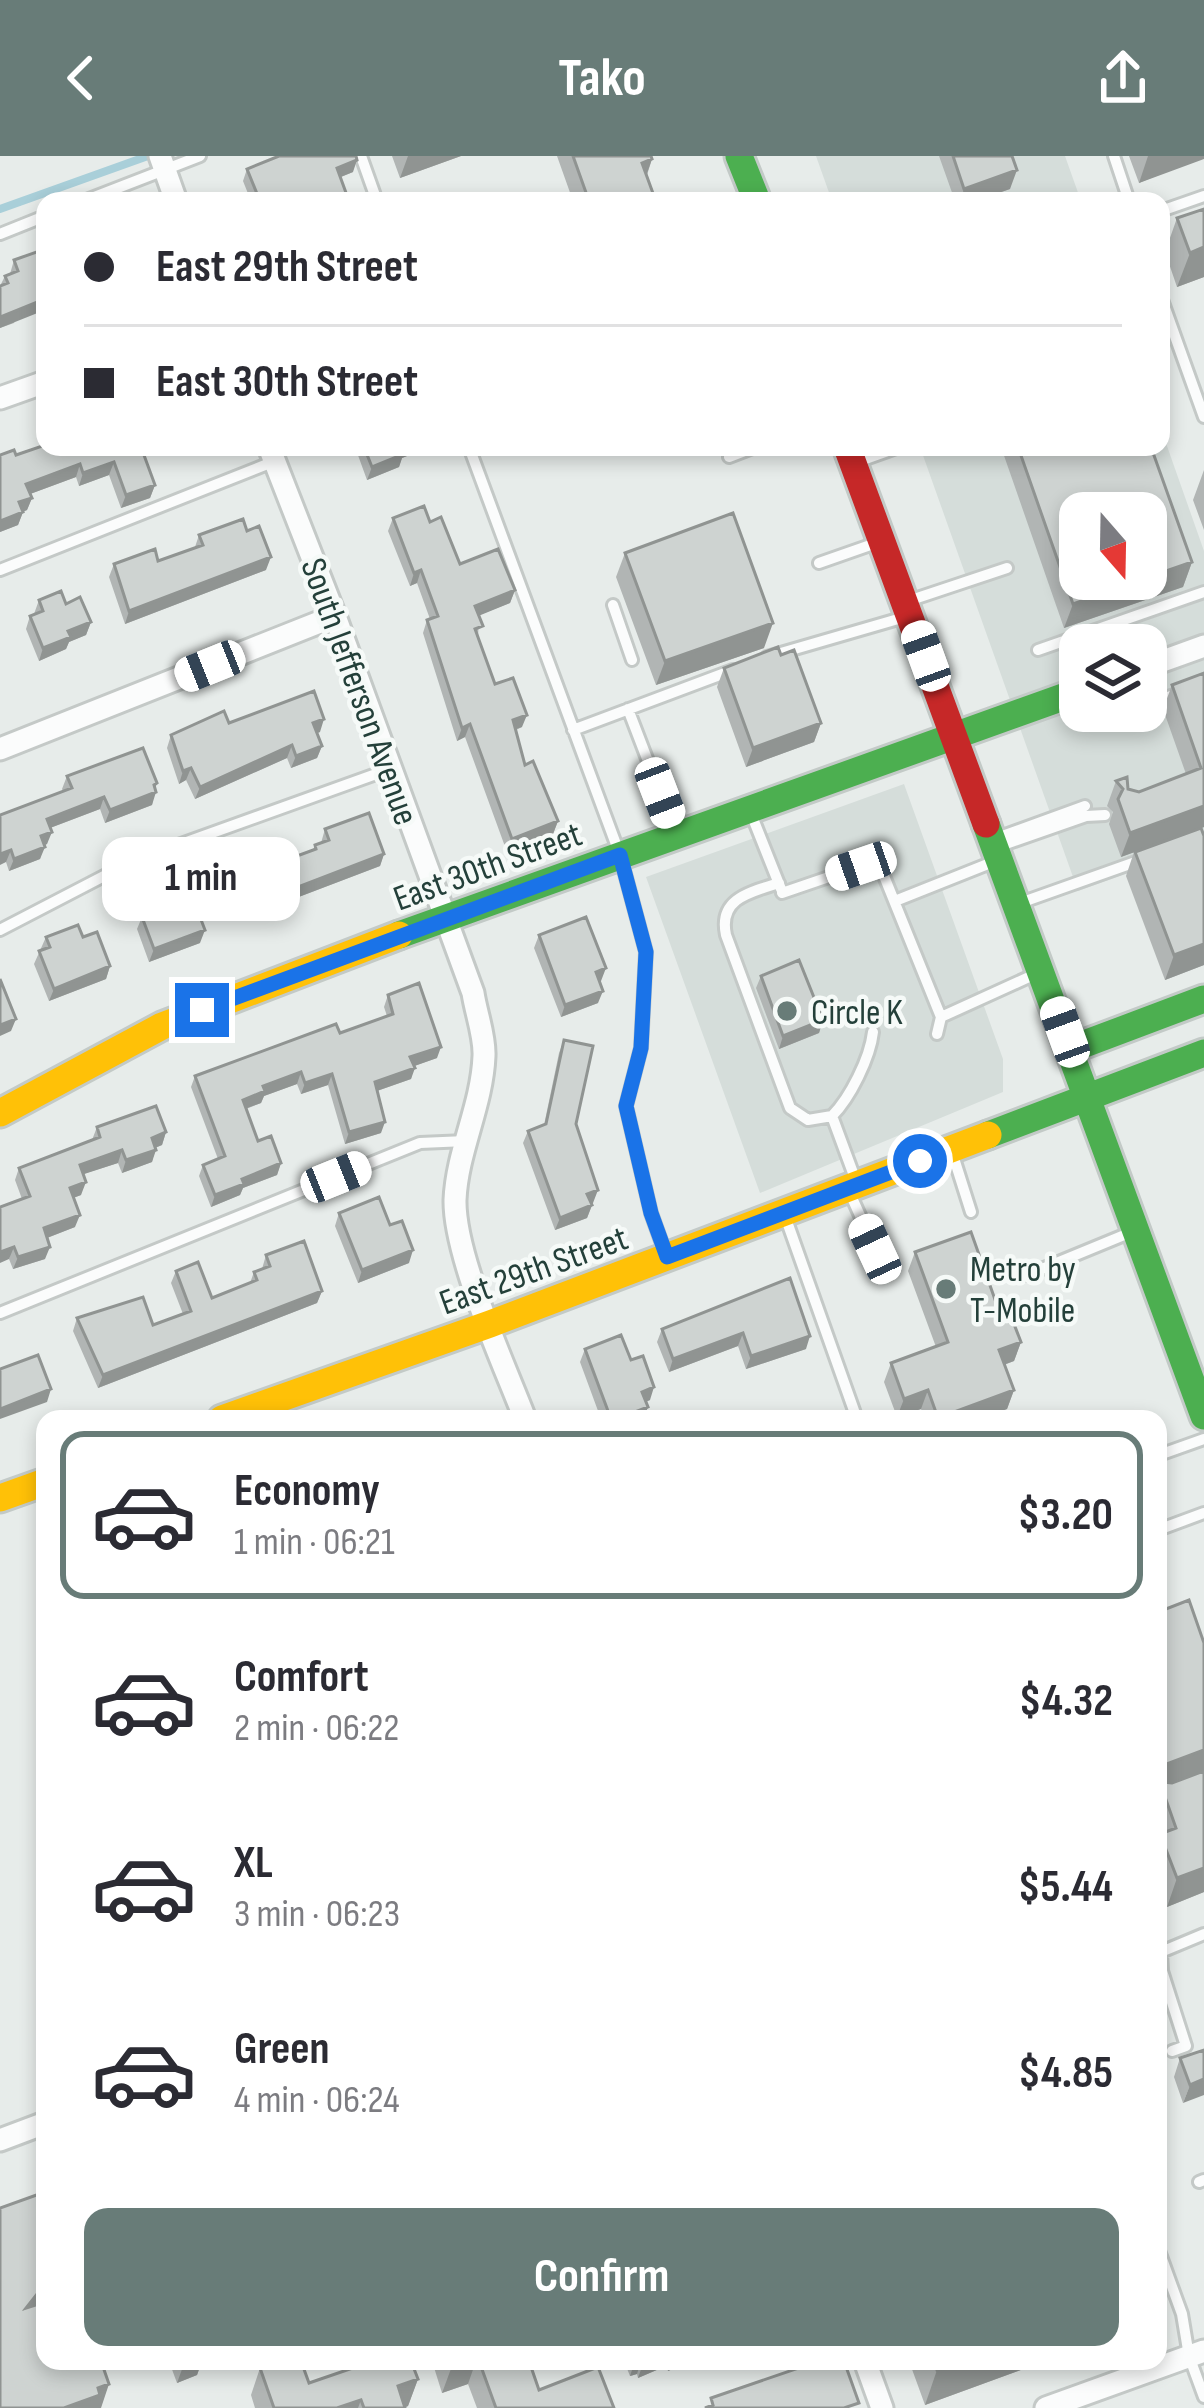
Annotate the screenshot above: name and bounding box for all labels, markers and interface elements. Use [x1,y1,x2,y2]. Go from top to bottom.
icon: back [48,45,114,111]
icon: share [1090,45,1156,111]
text: Tako [558,46,646,111]
text: East 29th Street [156,240,418,295]
text: East 30th Street [156,355,418,410]
north arrow [1059,492,1167,600]
map controls [1059,492,1167,732]
street label: South Jefferson Avenue [290,553,427,831]
car [897,616,955,696]
button: layers [1059,624,1167,732]
car [170,636,250,696]
car [630,753,690,833]
street label: East 30th Street [388,813,588,921]
callout: 1 min [103,836,301,920]
car [821,837,901,895]
text: 1 min [165,855,237,902]
route end [175,983,229,1037]
place label: Circle K [811,992,903,1035]
car [1036,992,1094,1072]
marker: Circle K [774,998,800,1024]
route start [893,1134,947,1188]
car [296,1147,376,1207]
car [843,1209,907,1289]
street label: East 29th Street [434,1217,634,1325]
place label: Metro by T-Mobile [970,1249,1076,1333]
marker: Metro by T-Mobile [933,1276,959,1302]
icon: car [90,1461,198,1569]
text: Economy [234,1464,380,1519]
text: $3.20 [1018,1488,1113,1543]
text: 1 min · 06:21 [234,1519,395,1566]
icon: car [90,1647,198,1755]
text: Comfort [234,1650,369,1705]
text: $4.32 [1019,1674,1113,1729]
text: 2 min · 06:22 [234,1705,399,1752]
icon: car [90,1833,198,1941]
text: XL [234,1836,273,1891]
text: $5.44 [1018,1860,1113,1915]
text: 3 min · 06:23 [234,1891,400,1938]
icon: car [90,2019,198,2127]
text: Green [234,2022,330,2077]
text: $4.85 [1018,2046,1113,2101]
text: 4 min · 06:24 [234,2077,400,2124]
button: Confirm [84,2208,1119,2346]

